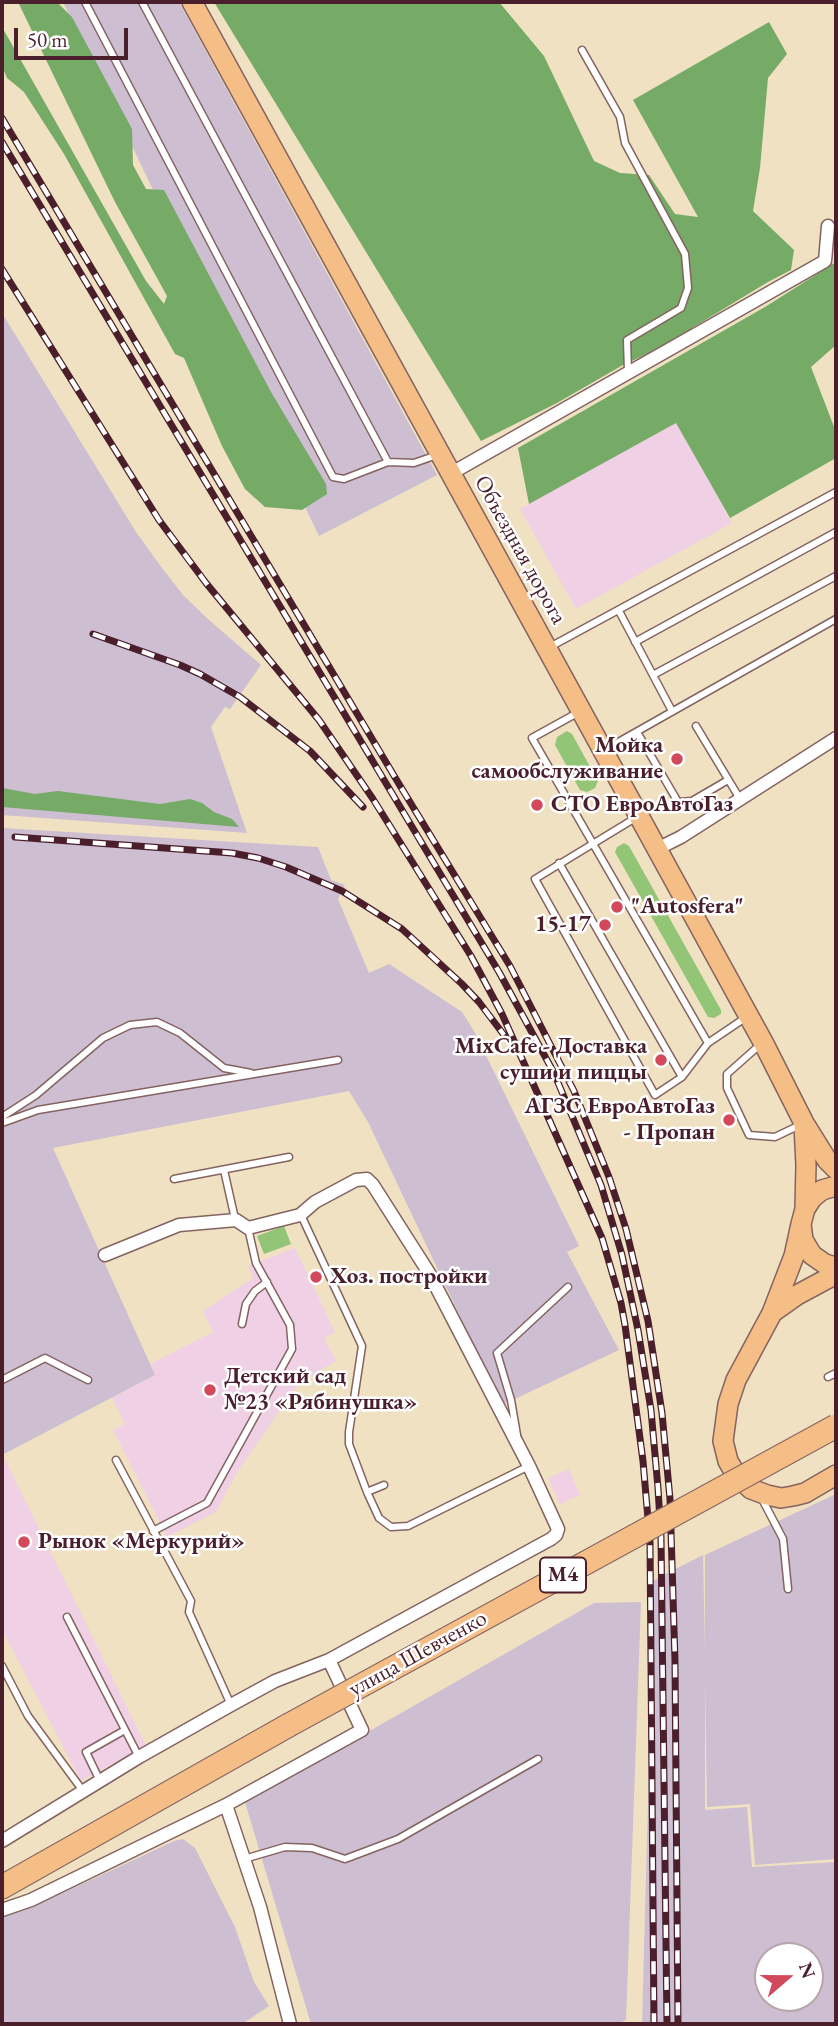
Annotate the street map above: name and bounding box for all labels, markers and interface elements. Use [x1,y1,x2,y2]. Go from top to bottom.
scale bar [18,14,131,58]
text: 50 m [27,26,68,53]
street label: Объездная дорога [468,471,572,629]
place label: Мойка самообслуживание [471,732,663,786]
marker: Мойка самообслуживание [669,751,685,767]
place label: СТО ЕвроАвтоГаз [551,791,733,819]
marker: СТО ЕвроАвтоГаз [529,797,545,813]
place label: "Autosfera" [631,893,744,921]
marker: "Autosfera" [609,899,625,915]
place label: 15-17 [535,911,591,939]
marker: 15-17 [597,917,613,933]
place label: MixCafe - Доставка суши и пиццы [454,1033,647,1087]
marker: MixCafe - Доставка суши и пиццы [653,1052,669,1068]
place label: АГЗС ЕвроАвтоГаз - Пропан [524,1093,715,1147]
marker: АГЗС ЕвроАвтоГаз - Пропан [721,1112,737,1128]
place label: Хоз. постройки [330,1263,487,1291]
marker: Хоз. постройки [308,1269,324,1285]
place label: Детский сад №23 «Рябинушка» [224,1363,417,1417]
marker: Детский сад №23 «Рябинушка» [202,1382,218,1398]
place label: Рынок «Меркурий» [38,1528,245,1556]
marker: Рынок «Меркурий» [16,1534,32,1550]
road number: M4 [540,1558,586,1592]
street label: улица Шевченко [344,1605,492,1703]
north arrow [754,1942,824,2012]
text: N [793,1959,822,1982]

